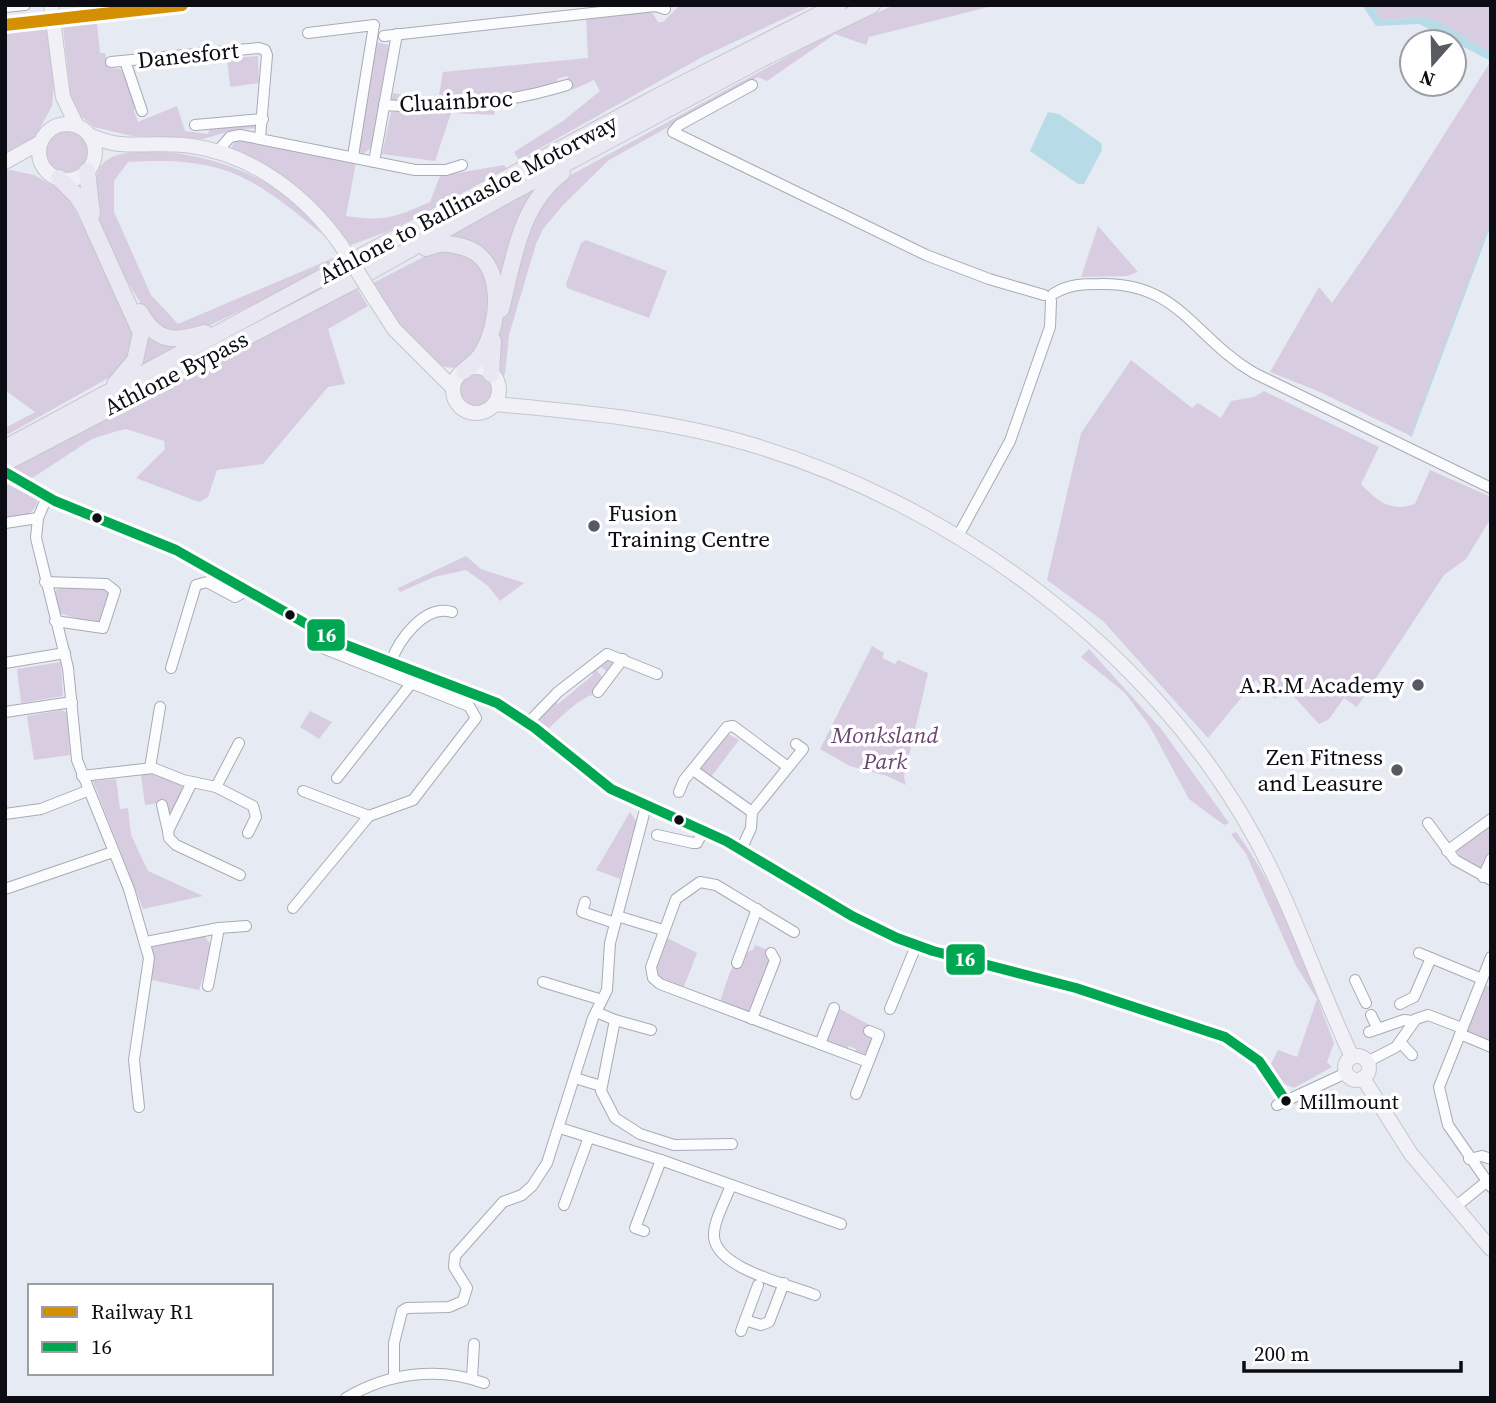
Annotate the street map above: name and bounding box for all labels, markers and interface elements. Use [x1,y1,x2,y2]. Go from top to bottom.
north arrow [1398,28,1468,98]
street label: Danesfort [136,34,241,76]
text: N [1416,64,1438,94]
street label: Cluainbroc [398,82,514,120]
street label: Athlone to Ballinasloe Motorway [313,106,623,292]
street label: Athlone Bypass [98,323,254,423]
place label: Fusion Training Centre [608,497,770,555]
unlabelled marker [90,511,104,525]
marker: Fusion Training Centre [586,518,602,534]
unlabelled marker [283,608,297,622]
line badge: 16 [306,618,346,652]
text: 16 [316,622,336,648]
place label: A.R.M Academy [1240,669,1404,701]
marker: A.R.M Academy [1410,677,1426,693]
park label: Monksland Park [831,719,938,777]
place label: Zen Fitness and Leasure [1258,741,1383,799]
marker: Zen Fitness and Leasure [1389,762,1405,778]
unlabelled marker [672,813,686,827]
line badge: 16 [945,943,986,976]
text: 16 [955,946,975,972]
place label: Millmount [1299,1087,1399,1116]
marker: Millmount [1279,1094,1293,1108]
legend [28,1284,273,1375]
text: Railway R1 [91,1297,194,1326]
scale bar [1244,1330,1461,1374]
text: 16 [91,1332,112,1361]
text: 200 m [1254,1339,1309,1368]

